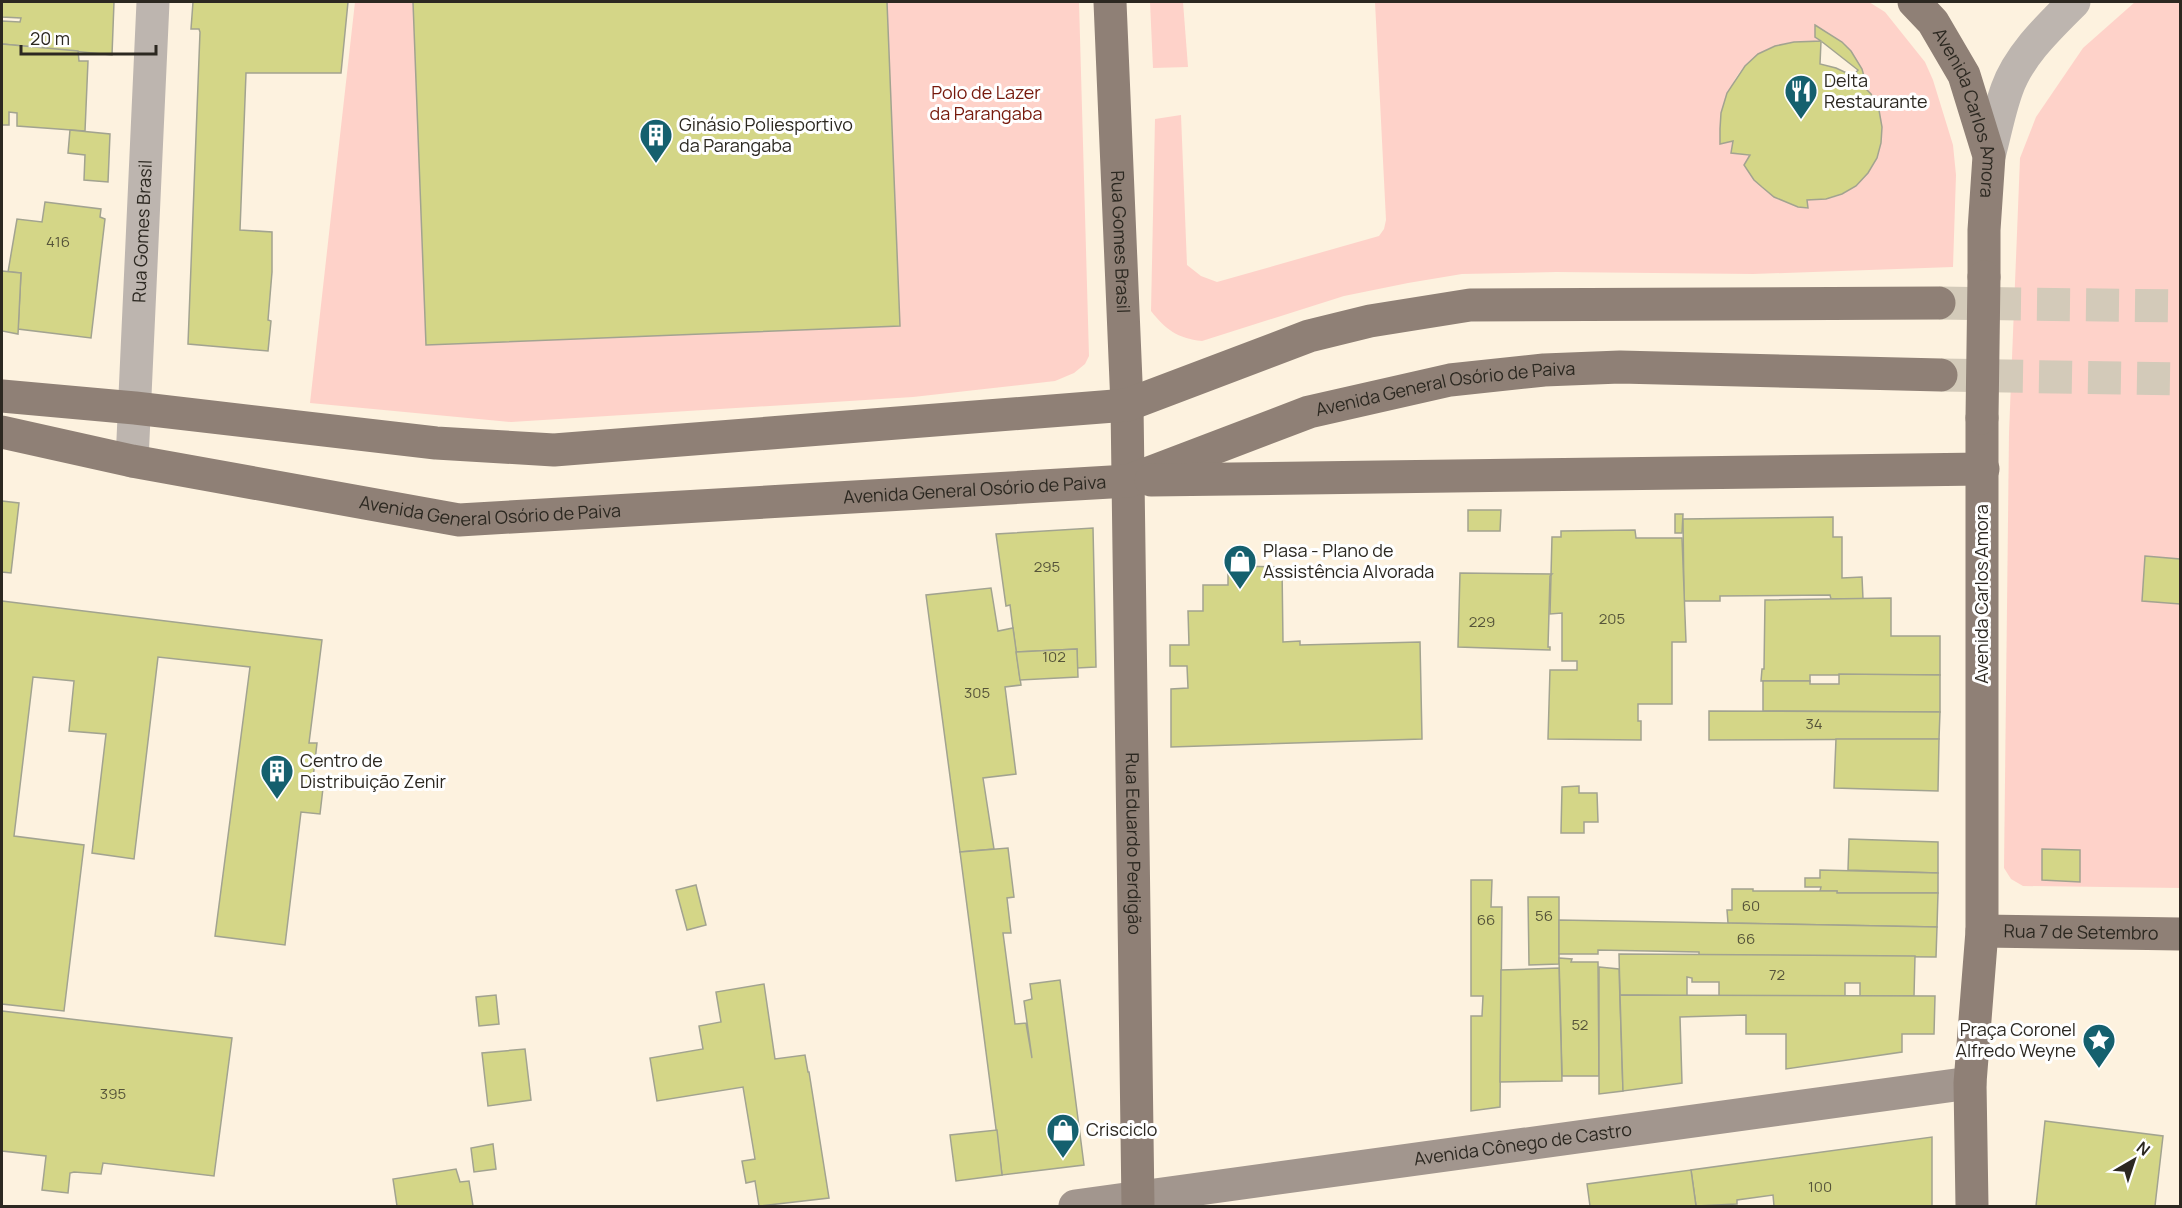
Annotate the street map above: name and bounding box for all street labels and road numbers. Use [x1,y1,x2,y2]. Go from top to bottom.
street label: Avenida Carlos Amora [1928,23,2002,199]
street label: Rua Gomes Brasil [126,159,157,303]
street label: Rua Gomes Brasil [1106,170,1136,314]
street label: Avenida General Osório de Paiva [1313,356,1576,421]
street label: Avenida General Osório de Paiva [843,469,1107,509]
street label: Avenida General Osório de Paiva [358,489,621,531]
street label: Avenida Carlos Amora [1969,504,1993,684]
street label: Rua Eduardo Perdigão [1121,752,1147,935]
street label: Rua 7 de Setembro [2003,918,2159,945]
street label: Avenida Cônego de Castro [1412,1117,1633,1170]

